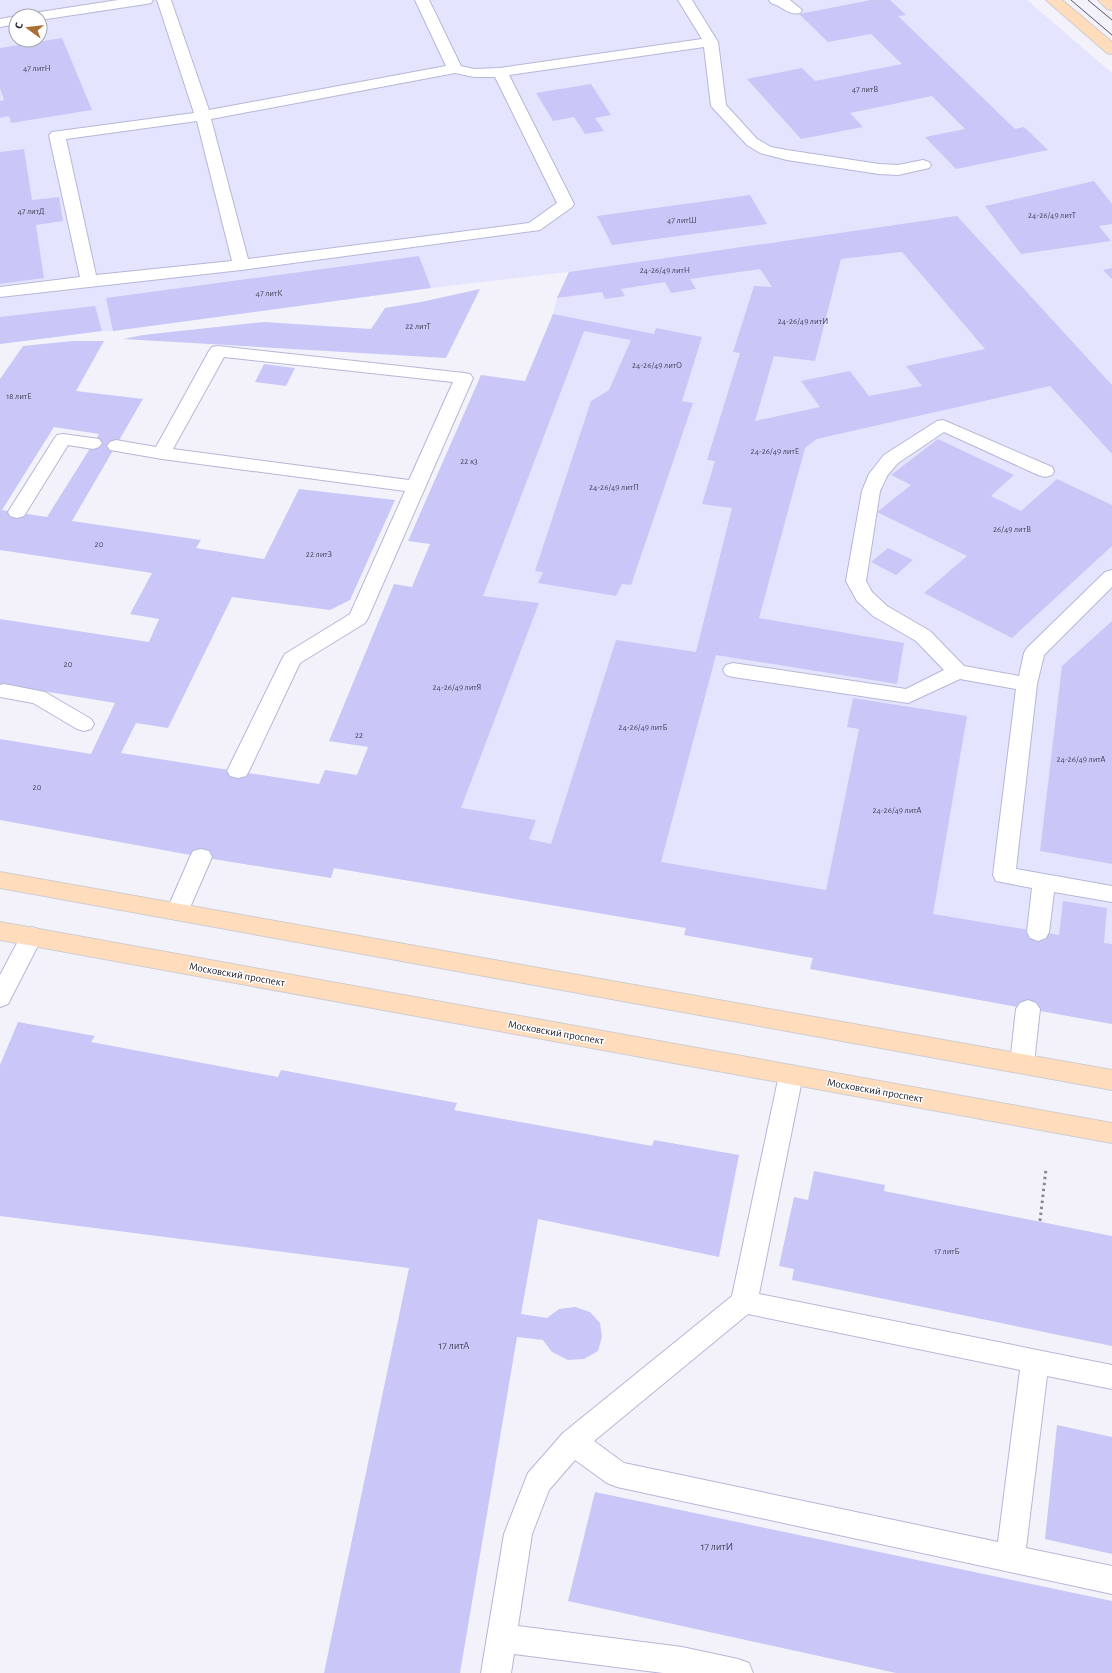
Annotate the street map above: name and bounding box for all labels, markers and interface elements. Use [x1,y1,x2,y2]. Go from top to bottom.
north arrow [8,8,48,48]
text: С [13,21,25,30]
house number: 47 литН [23,64,51,73]
house number: 47 литВ [852,85,878,94]
house number: 47 литД [17,207,45,216]
house number: 24-26/49 литТ [1028,211,1077,220]
house number: 47 литШ [667,216,697,225]
house number: 24-26/49 литН [640,266,690,275]
house number: 47 литК [256,289,283,298]
house number: 24-26/49 литИ [778,317,828,326]
house number: 22 литТ [405,322,432,331]
house number: 24-26/49 литО [632,361,682,370]
house number: 18 литЕ [6,392,32,401]
house number: 24-26/49 литЕ [751,447,800,456]
house number: 22 к3 [460,457,478,466]
house number: 24-26/49 литП [589,483,639,492]
house number: 26/49 литВ [993,525,1031,534]
house number: 20 [95,540,104,549]
house number: 22 литЗ [306,550,333,559]
house number: 20 [64,660,73,669]
house number: 24-26/49 литЯ [432,683,482,692]
house number: 24-26/49 литБ [618,723,668,732]
house number: 22 [355,731,363,740]
house number: 24-26/49 литА [1056,755,1106,764]
house number: 20 [33,783,42,792]
house number: 24-26/49 литА [872,806,922,815]
street label: Московский проспект [188,961,286,988]
street label: Московский проспект [507,1019,605,1046]
street label: Московский проспект [826,1077,924,1104]
house number: 17 литБ [934,1247,960,1256]
house number: 17 литА [438,1340,470,1351]
house number: 17 литИ [701,1541,733,1552]

